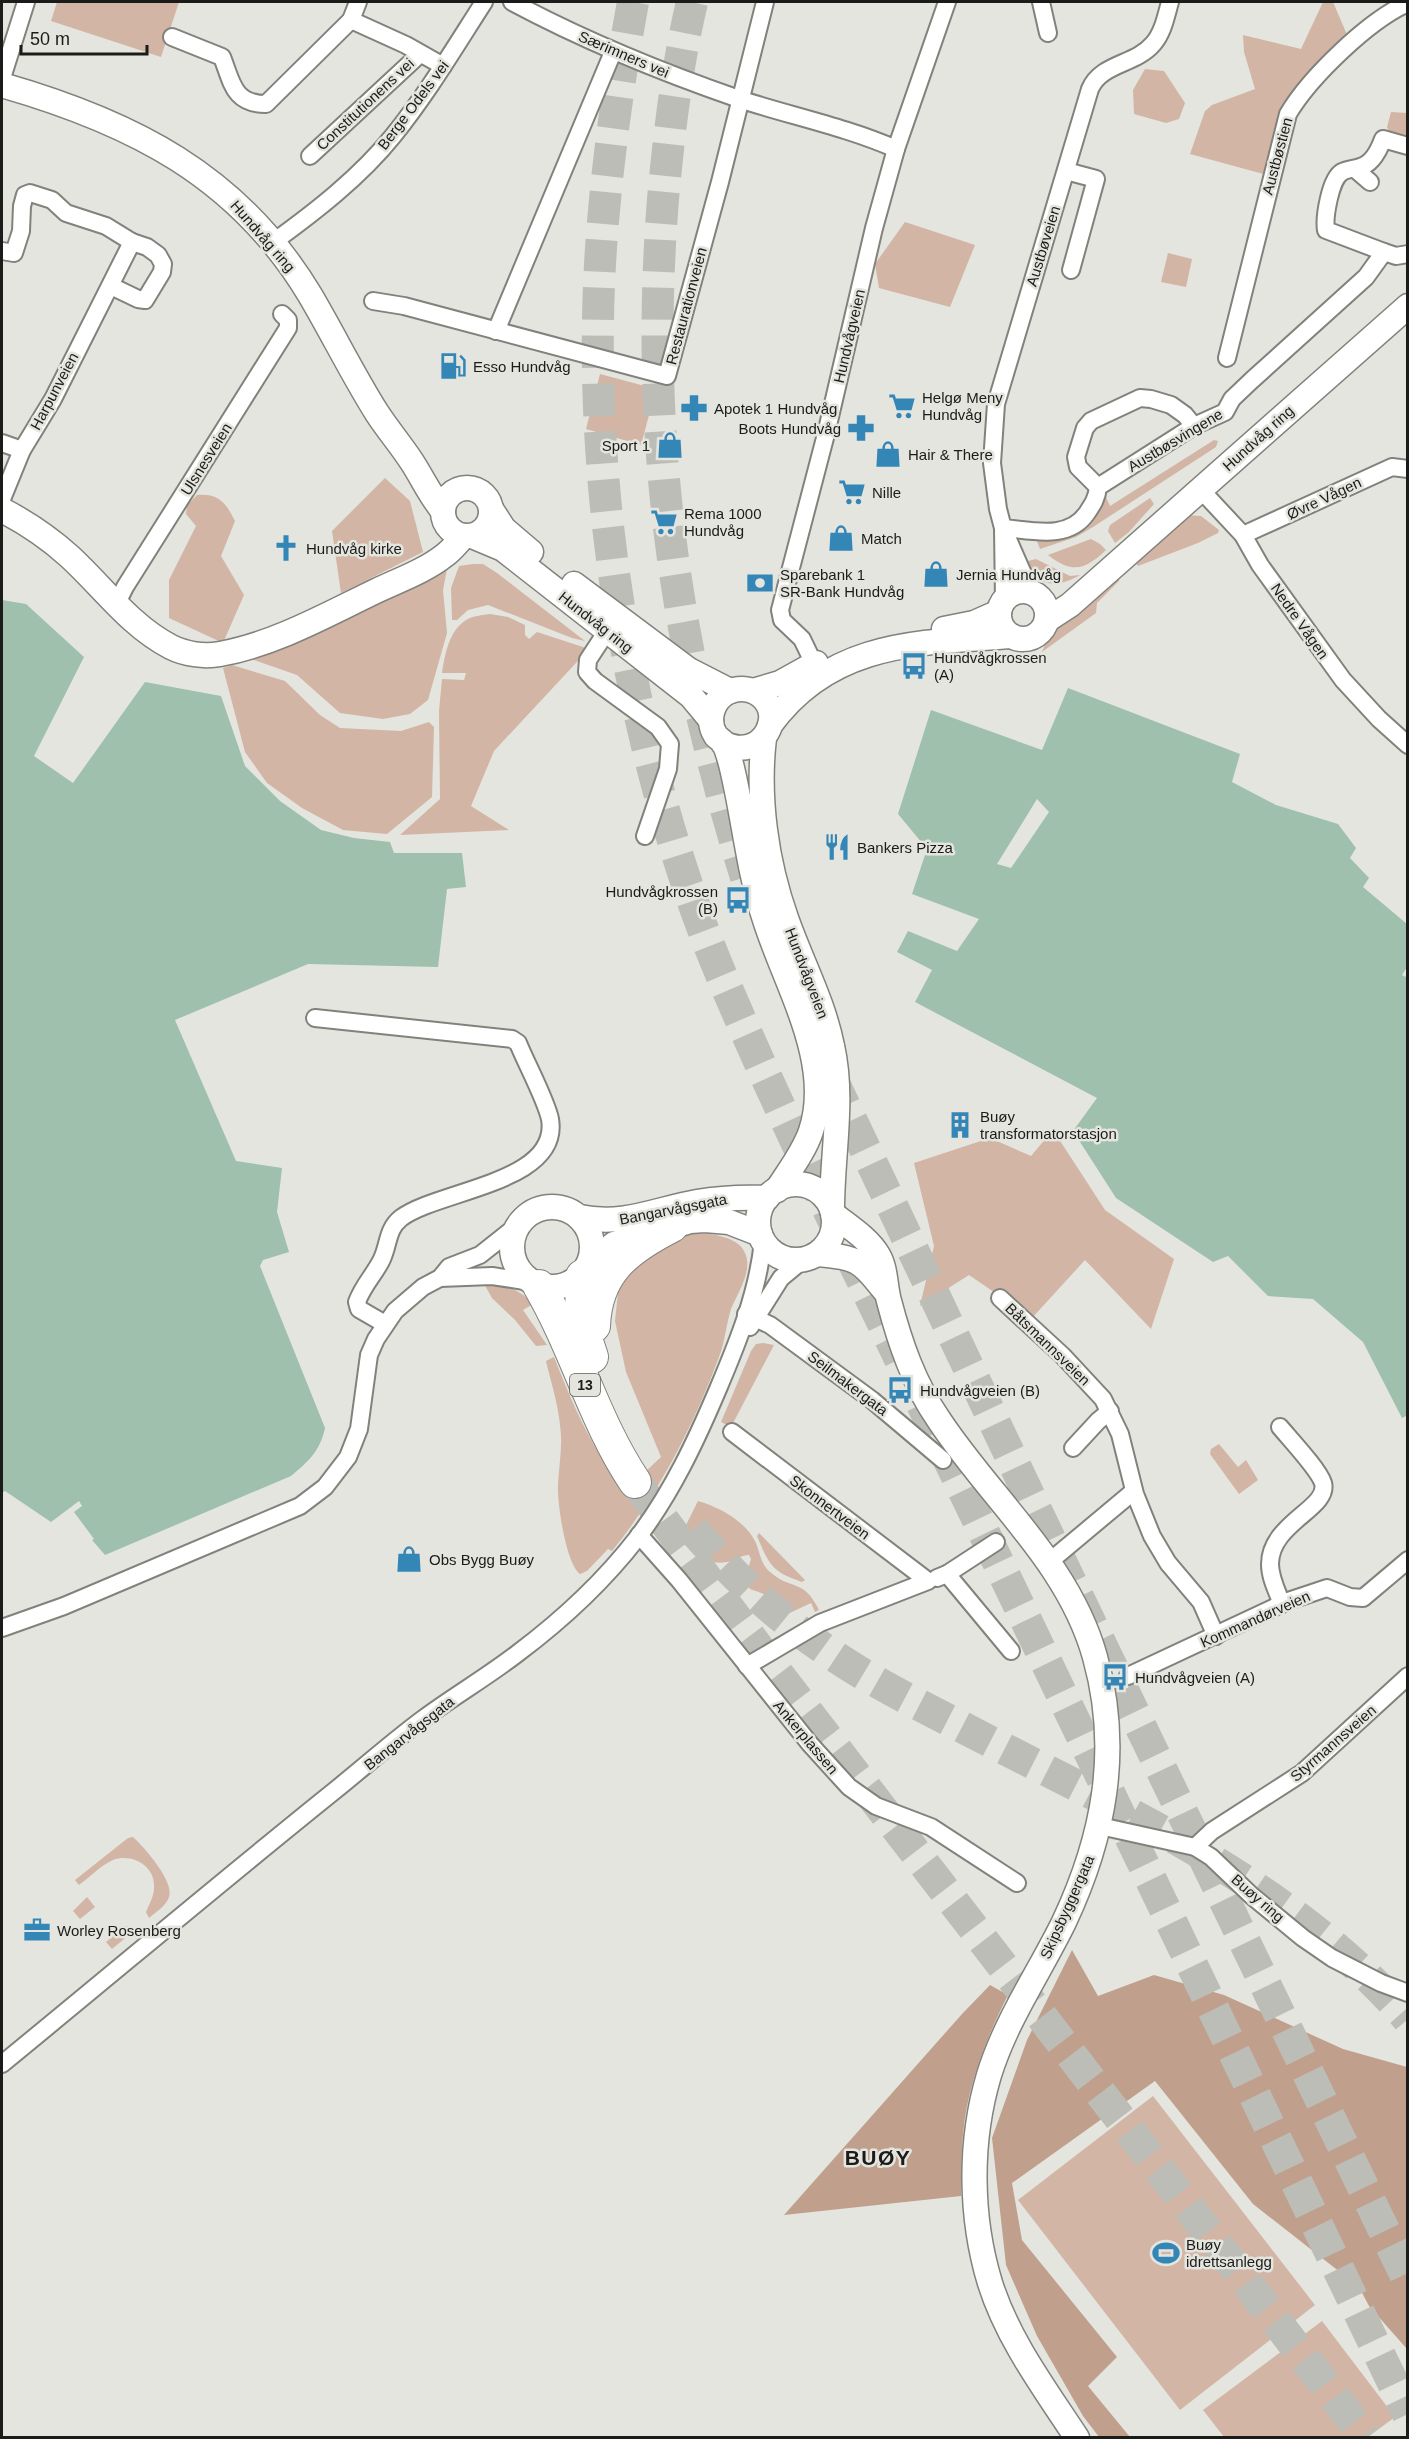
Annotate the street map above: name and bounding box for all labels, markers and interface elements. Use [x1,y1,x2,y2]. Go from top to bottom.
scale bar [21,18,147,56]
street label: Særimners vei [576,27,672,81]
text: 50 m [30,29,70,49]
street label: Constitutionens vei [313,55,417,153]
street label: Berge Odels vei [374,57,452,153]
street label: Austbøstien [1259,116,1295,196]
street label: Hundvåg ring [227,197,299,275]
street label: Austbøveien [1023,204,1063,288]
street label: Restaurationveien [662,245,710,367]
street label: Hundvågveien [830,287,868,385]
street label: Harpunveien [27,349,81,433]
fuel station icon: Esso Hundvåg [438,351,468,381]
place label: Esso Hundvåg [473,358,571,375]
place label: Helgø Meny Hundvåg [922,389,1003,423]
supermarket icon: Helgø Meny Hundvåg [887,391,917,421]
pharmacy icon: Apotek 1 Hundvåg [679,393,709,423]
place label: Apotek 1 Hundvåg [714,400,837,417]
street label: Hundvåg ring [1219,402,1297,474]
street label: Austbøsvingene [1125,405,1225,475]
pharmacy icon: Boots Hundvåg [846,413,876,443]
street label: Ulsnesveien [177,420,235,498]
place label: Boots Hundvåg [738,420,841,437]
shop icon: Sport 1 [655,430,685,460]
place label: Sport 1 [602,437,650,454]
shop icon: Hair & There [873,439,903,469]
place label: Hair & There [908,446,993,463]
street label: Øvre Vågen [1284,473,1364,523]
supermarket icon: Nille [837,477,867,507]
place label: Nille [872,484,901,501]
place label: Rema 1000 Hundvåg [684,505,762,539]
supermarket icon: Rema 1000 Hundvåg [649,507,679,537]
shop icon: Match [826,523,856,553]
place label: Match [861,530,902,547]
church icon: Hundvåg kirke [271,533,301,563]
place label: Hundvåg kirke [306,540,402,557]
shop icon: Jernia Hundvåg [921,559,951,589]
place label: Sparebank 1 SR-Bank Hundvåg [780,566,904,600]
place label: Jernia Hundvåg [956,566,1061,583]
bank icon: Sparebank 1 SR-Bank Hundvåg [745,568,775,598]
street label: Nedre Vågen [1268,580,1332,662]
street label: Hundvåg ring [556,588,636,656]
place label: Hundvågkrossen (A) [934,649,1047,683]
bus stop icon: Hundvågkrossen (A) [899,651,929,681]
restaurant icon: Bankers Pizza [822,832,852,862]
place label: Bankers Pizza [857,839,954,856]
place label: Hundvågkrossen (B) [605,883,718,917]
bus stop icon: Hundvågkrossen (B) [723,885,753,915]
street label: Hundvågveien [782,925,832,1021]
place label: Buøy transformatorstasjon [980,1108,1117,1142]
building icon: Buøy transformatorstasjon [945,1110,975,1140]
street label: Bangarvågsgata [618,1190,729,1228]
street label: Båtsmannsveien [1002,1299,1094,1389]
street label: Seilmakergata [805,1347,892,1419]
road number: 13 [570,1374,600,1396]
bus stop icon: Hundvågveien (B) [885,1375,915,1405]
place label: Hundvågveien (B) [920,1382,1040,1399]
street label: Skonnertveien [787,1471,873,1543]
shop icon: Obs Bygg Buøy [394,1544,424,1574]
place label: Obs Bygg Buøy [429,1551,535,1568]
street label: Kommandørveien [1197,1587,1313,1651]
bus stop icon: Hundvågveien (A) [1100,1662,1130,1692]
place label: Hundvågveien (A) [1135,1669,1255,1686]
street label: Bangarvågsgata [361,1692,458,1773]
street label: Ankerplassen [770,1697,842,1777]
street label: Styrmannsveien [1287,1701,1379,1785]
street label: Skipsbyggergata [1037,1852,1098,1962]
street label: Buøy ring [1228,1871,1288,1925]
office icon: Worley Rosenberg [22,1915,52,1945]
place label: Worley Rosenberg [57,1922,181,1939]
district label: BUØY [845,2146,911,2169]
place label: Buøy idrettsanlegg [1186,2236,1272,2270]
sports icon: Buøy idrettsanlegg [1151,2238,1181,2268]

